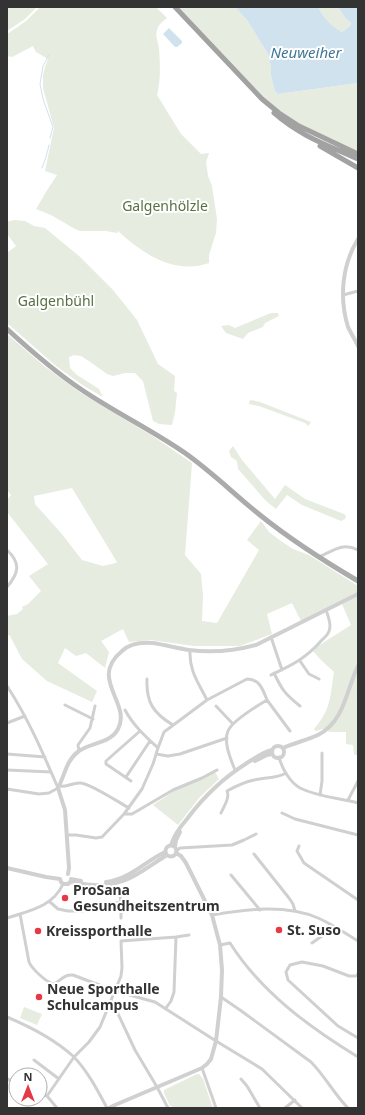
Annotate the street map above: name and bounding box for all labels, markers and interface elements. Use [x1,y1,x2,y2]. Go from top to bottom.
water label: Neuweiher [270,42,343,62]
park label: Galgenhölzle [122,196,208,215]
park label: Galgenbühl [18,291,94,310]
place label: ProSana Gesundheitszentrum [73,880,220,915]
marker: ProSana Gesundheitszentrum [60,893,70,903]
place label: St. Suso [287,920,341,939]
place label: Kreissporthalle [46,921,152,940]
marker: St. Suso [274,925,284,935]
marker: Kreissporthalle [33,926,43,936]
place label: Neue Sporthalle Schulcampus [47,979,160,1014]
marker: Neue Sporthalle Schulcampus [34,992,44,1002]
north arrow [8,1067,48,1107]
text: N [24,1069,32,1084]

